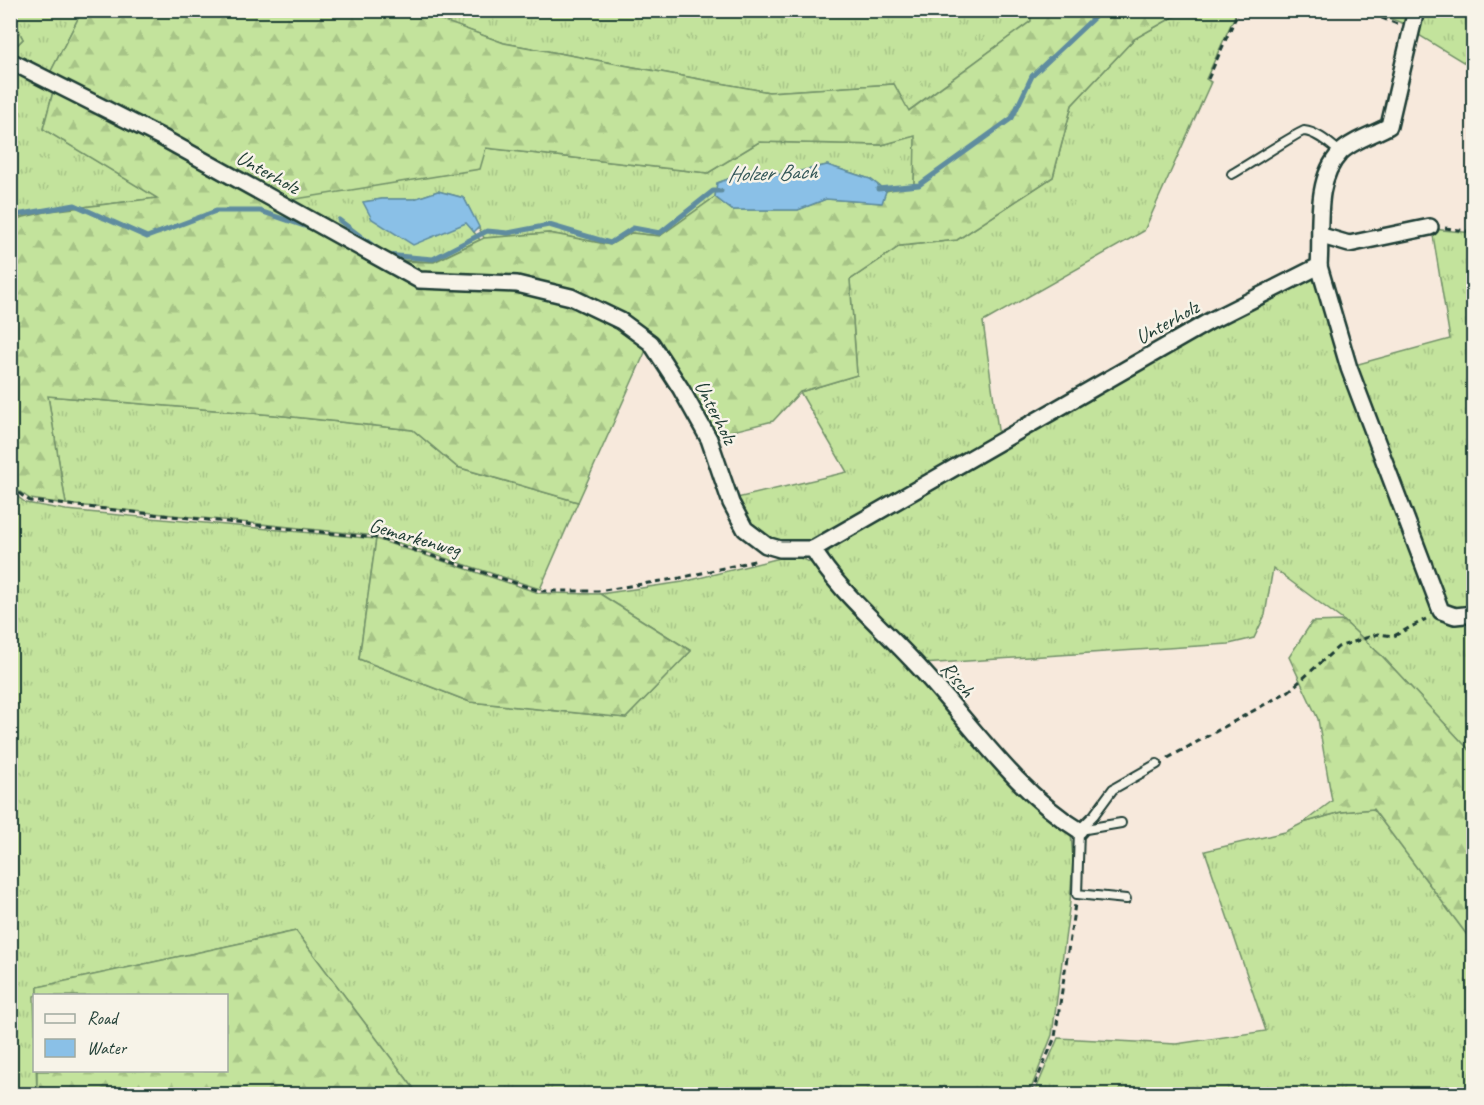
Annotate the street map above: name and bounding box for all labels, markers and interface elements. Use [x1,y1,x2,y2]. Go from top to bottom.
street label: Unterholz [232,144,305,201]
water label: Holzer Bach [727,157,819,189]
street label: Unterholz [1131,293,1204,350]
street label: Unterholz [689,376,744,450]
street label: Gemarkenweg [366,512,465,563]
street label: Risch [935,656,981,703]
legend [33,994,228,1072]
text: Road [87,1007,120,1029]
text: Water [87,1037,128,1059]

